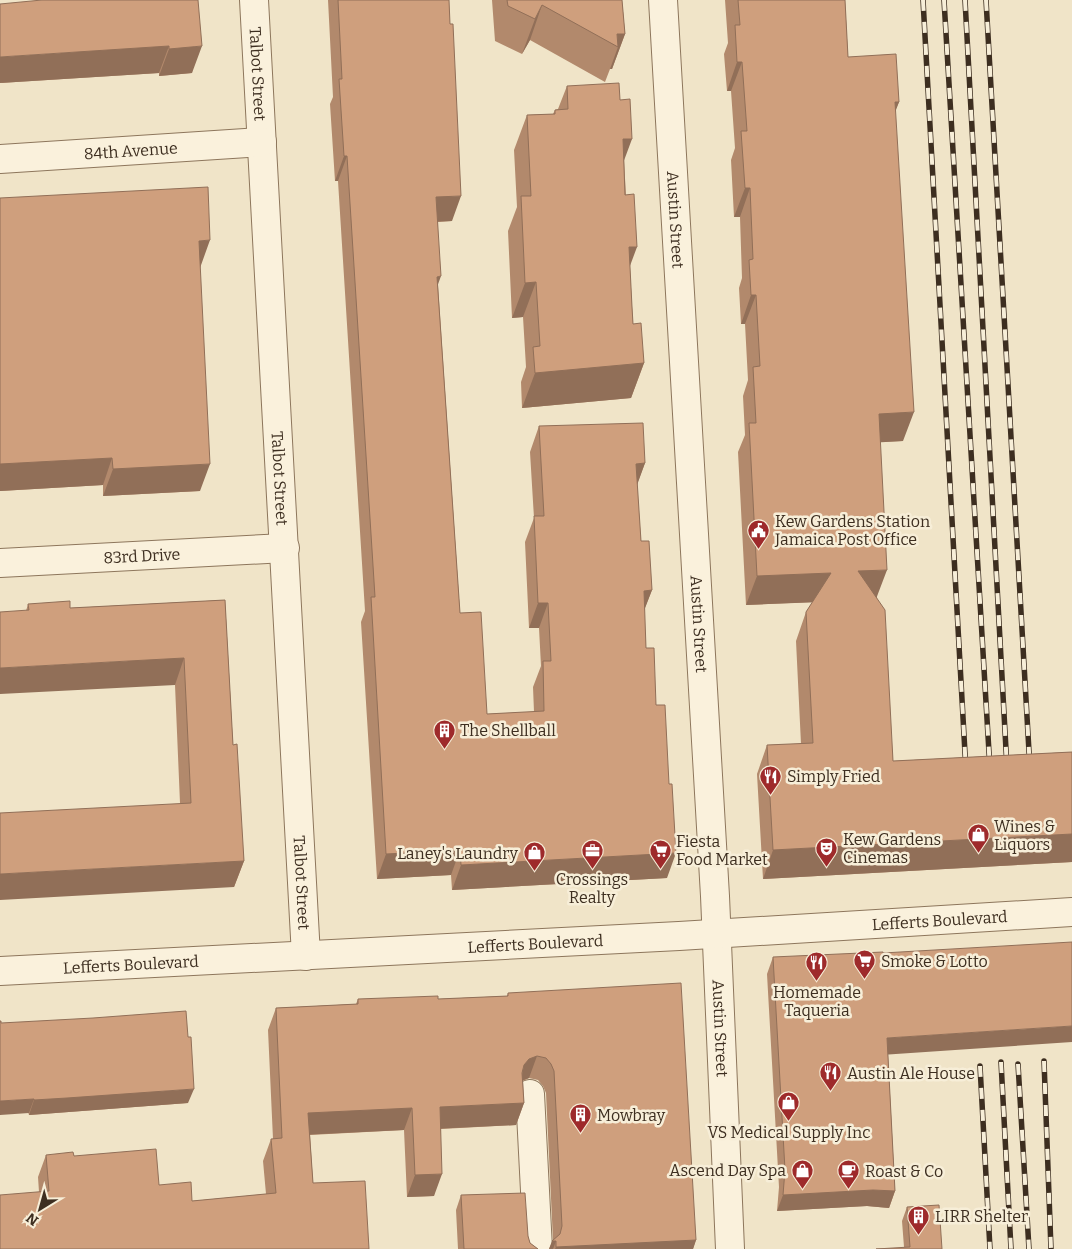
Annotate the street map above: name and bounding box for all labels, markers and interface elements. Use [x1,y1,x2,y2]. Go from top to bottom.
street label: Talbot Street [246,26,270,122]
street label: 84th Avenue [83,138,178,163]
street label: Austin Street [663,170,688,269]
street label: Talbot Street [268,431,292,526]
place label: Kew Gardens Station Jamaica Post Office [774,512,930,549]
public building icon: Kew Gardens Station Jamaica Post Office [747,518,771,549]
street label: 83rd Drive [103,544,181,567]
street label: Austin Street [687,575,712,673]
building icon: The Shellball [432,718,456,749]
place label: The Shellball [460,721,556,740]
restaurant icon: Simply Fried [759,764,783,795]
place label: Simply Fried [787,767,881,786]
place label: Wines & Liquors [994,817,1055,854]
shop icon: Wines & Liquors [966,823,990,854]
place label: Kew Gardens Cinemas [843,830,941,867]
place label: Fiesta Food Market [676,832,768,869]
street label: Talbot Street [290,835,314,931]
theatre icon: Kew Gardens Cinemas [815,836,839,867]
office icon: Crossings Realty [580,838,604,869]
supermarket icon: Fiesta Food Market [648,838,672,869]
shop icon: Laney's Laundry [522,841,546,872]
place label: Laney's Laundry [397,844,519,863]
place label: Crossings Realty [556,870,628,907]
street label: Lefferts Boulevard [871,906,1009,934]
street label: Lefferts Boulevard [467,930,604,956]
supermarket icon: Smoke & Lotto [853,949,877,980]
street label: Lefferts Boulevard [62,951,200,977]
restaurant icon: Homemade Taqueria [805,951,829,982]
place label: Smoke & Lotto [881,952,988,971]
street label: Austin Street [709,979,732,1078]
place label: Homemade Taqueria [773,983,861,1020]
restaurant icon: Austin Ale House [819,1061,843,1092]
place label: Austin Ale House [847,1064,975,1083]
shop icon: VS Medical Supply Inc [777,1091,801,1122]
building icon: Mowbray [569,1103,593,1134]
place label: Mowbray [597,1106,666,1125]
place label: VS Medical Supply Inc [708,1123,870,1142]
shop icon: Ascend Day Spa [790,1158,814,1189]
cafe icon: Roast & Co [837,1159,861,1190]
place label: Ascend Day Spa [669,1161,786,1180]
place label: Roast & Co [865,1162,943,1181]
north arrow [15,1184,65,1234]
building icon: LIRR Shelter [907,1204,931,1235]
place label: LIRR Shelter [935,1207,1028,1226]
text: N [23,1209,42,1229]

